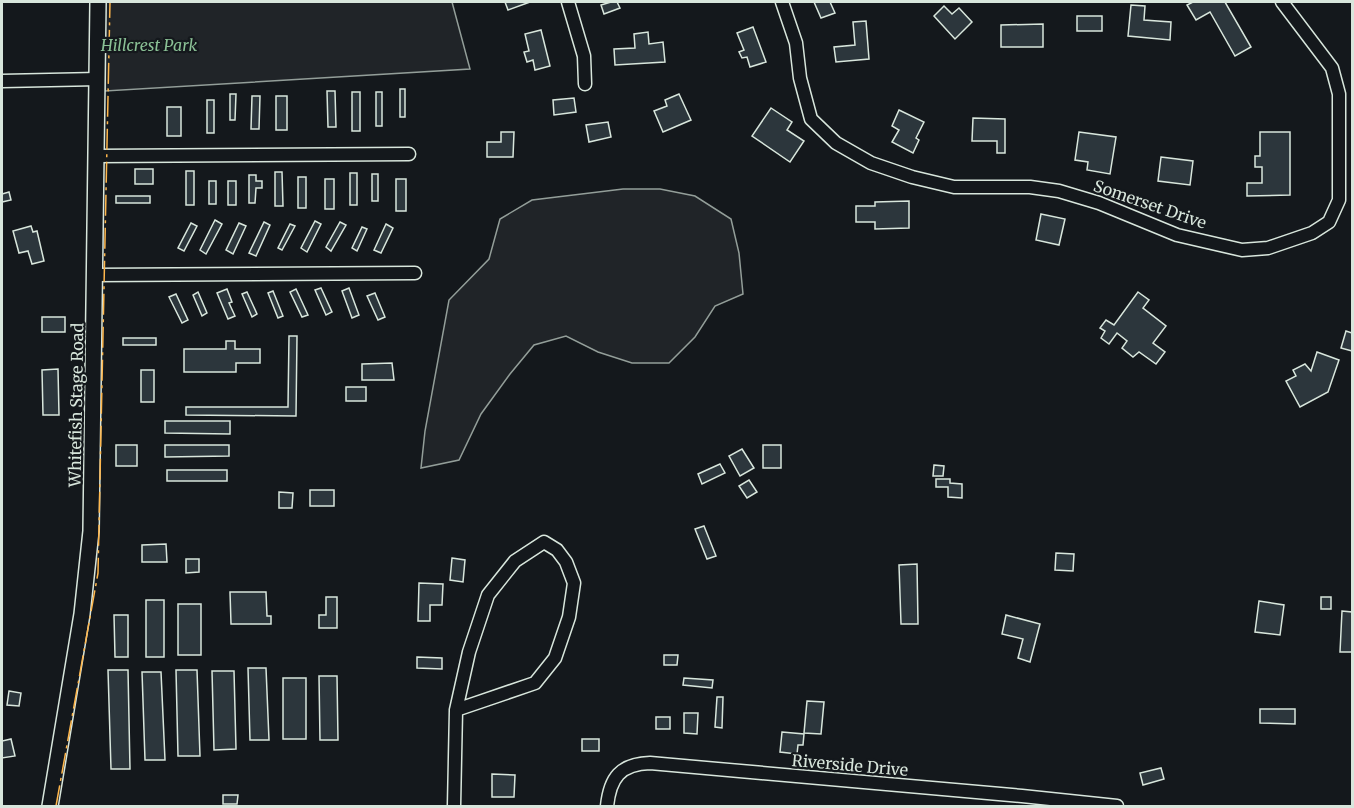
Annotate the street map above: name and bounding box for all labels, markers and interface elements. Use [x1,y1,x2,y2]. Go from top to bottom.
park label: Hillcrest Park [100,35,197,55]
street label: Somerset Drive [1091,175,1209,233]
street label: Whitefish Stage Road [65,322,87,488]
street label: Riverside Drive [791,750,909,780]

